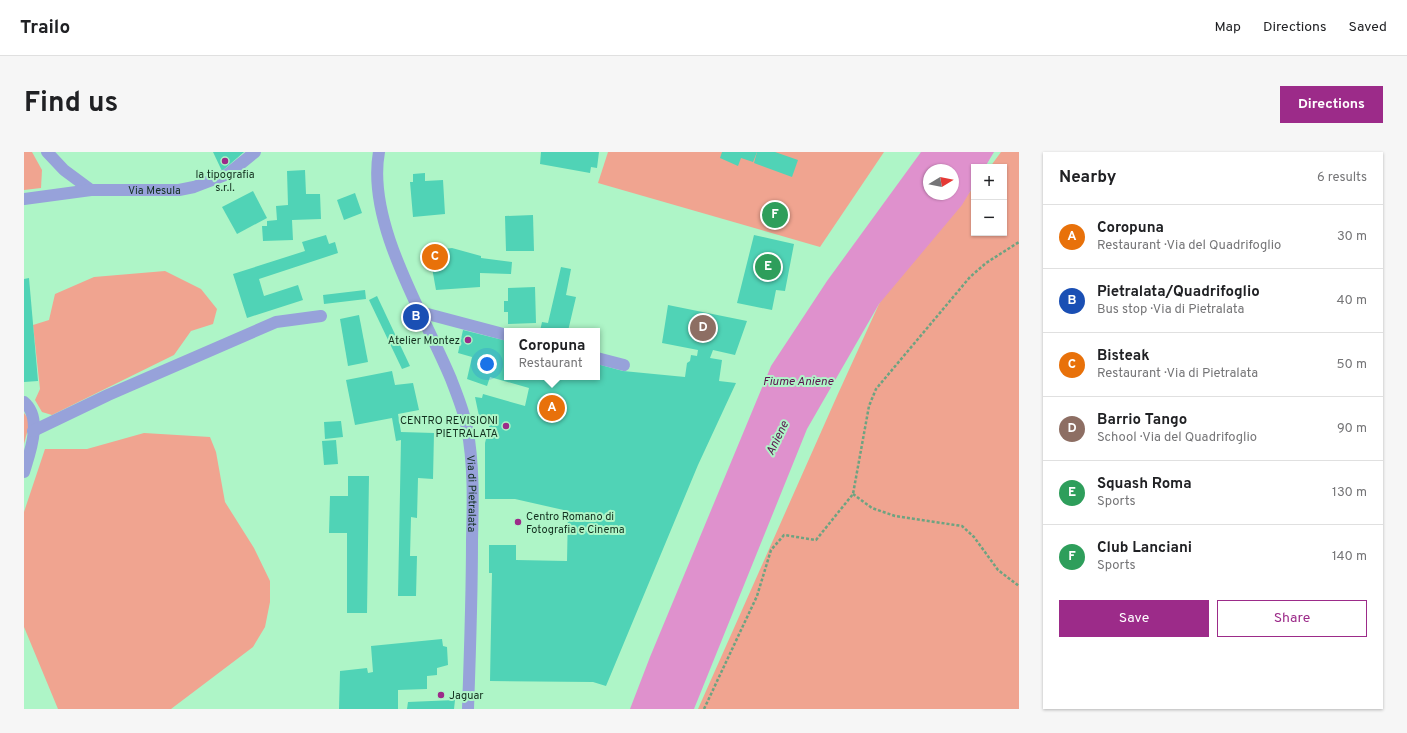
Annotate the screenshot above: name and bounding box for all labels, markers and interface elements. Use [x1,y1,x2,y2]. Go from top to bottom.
text: Trailo [20,16,70,40]
text: Map [1215,19,1241,36]
text: Directions [1263,19,1327,36]
text: Saved [1349,19,1387,36]
text: Find us [24,86,118,122]
button: Directions [1280,86,1383,123]
marker: la tipografia s.r.l. [220,156,230,166]
north arrow [923,164,959,200]
map controls [971,164,1007,236]
button: + [971,164,1007,200]
text: Nearby [1059,167,1116,189]
place label: la tipografia s.r.l. [195,168,255,195]
text: 6 results [1317,170,1367,186]
street label: Via Mesula [128,184,181,198]
pin: F [762,200,788,230]
button: − [971,200,1007,236]
text: Coropuna [1097,219,1164,238]
text: A [1067,229,1077,245]
text: 30 m [1337,229,1367,245]
text: Restaurant · Via del Quadrifoglio [1097,238,1281,254]
pin: C [422,242,448,272]
pin: E [755,252,781,282]
text: Pietralata/Quadrifoglio [1097,283,1260,302]
text: B [1068,293,1076,309]
text: 40 m [1337,293,1367,309]
pin: B [403,302,429,332]
text: Bus stop · Via di Pietralata [1097,302,1244,318]
pin: D [690,313,716,343]
popup [504,328,600,380]
place label: Atelier Montez [388,334,460,348]
marker: Atelier Montez [463,335,473,345]
text: Coropuna [519,337,585,356]
text: Bisteak [1097,347,1150,366]
your location [477,354,497,374]
text: Restaurant [519,356,583,372]
text: C [1068,357,1076,373]
text: 50 m [1337,357,1367,373]
text: Restaurant · Via di Pietralata [1097,366,1258,382]
water label: Fiume Aniene [763,374,834,390]
pin: A [539,393,565,423]
text: Barrio Tango [1097,411,1187,430]
place label: CENTRO REVISIONI PIETRALATA [400,414,498,441]
water label: Aniene [763,418,793,458]
marker: CENTRO REVISIONI PIETRALATA [501,421,511,431]
text: D [1067,421,1077,437]
text: 90 m [1337,421,1367,437]
text: School · Via del Quadrifoglio [1097,430,1257,446]
street label: Via di Pietralata [463,454,479,533]
text: Squash Roma [1097,475,1192,494]
text: E [1068,485,1076,501]
text: 130 m [1332,485,1367,501]
text: Sports [1097,494,1136,510]
place label: Centro Romano di Fotografia e Cinema [526,510,625,537]
marker: Centro Romano di Fotografia e Cinema [513,517,523,527]
text: Club Lanciani [1097,539,1192,558]
text: F [1068,549,1076,565]
text: 140 m [1332,549,1367,565]
text: Sports [1097,558,1136,574]
button: Save [1059,600,1209,637]
button: Share [1217,600,1367,637]
place label: Jaguar [449,689,484,703]
marker: Jaguar [436,690,446,700]

